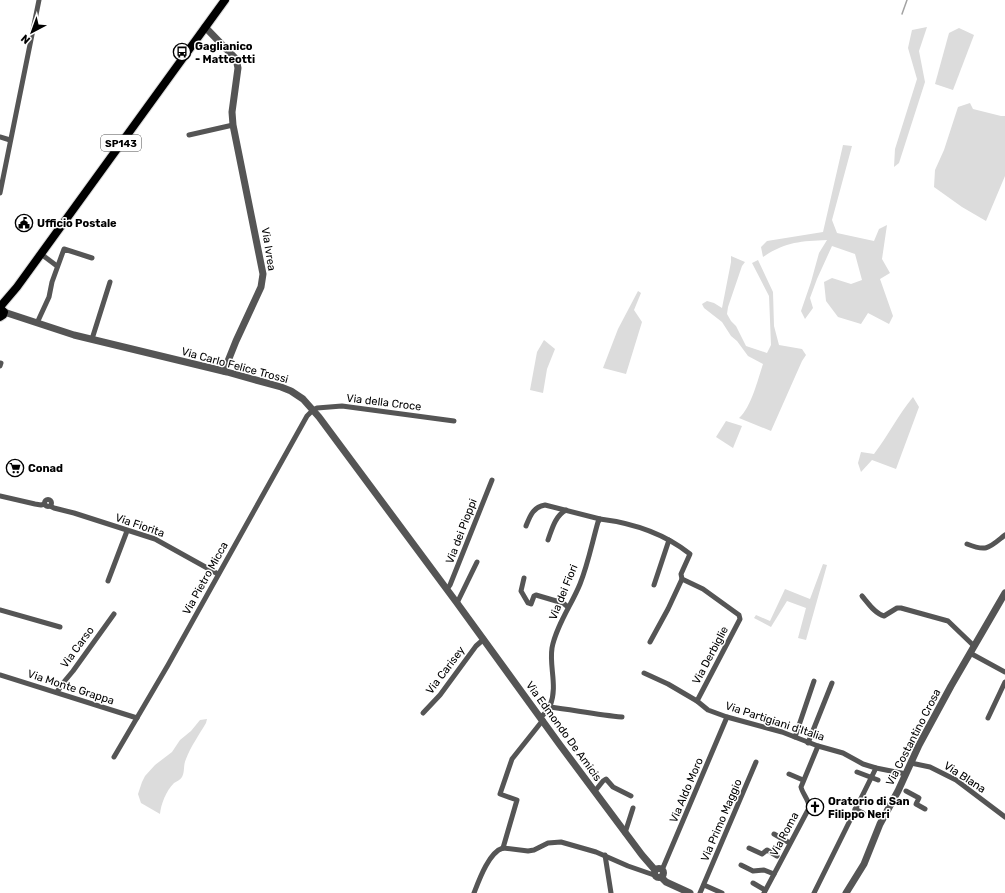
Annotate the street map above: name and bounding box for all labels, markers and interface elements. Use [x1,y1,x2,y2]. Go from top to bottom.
north arrow [12,12,52,52]
text: N [18,32,33,47]
place label: Gaglianico - Matteotti [195,40,255,66]
bus stop icon: Gaglianico - Matteotti [172,42,192,62]
road number: SP143 [101,135,141,151]
public building icon: Ufficio Postale [14,213,34,233]
place label: Ufficio Postale [37,217,117,230]
street label: Via Ivrea [259,226,278,272]
street label: Via Carlo Felice Trossi [180,345,290,386]
street label: Via della Croce [346,391,422,414]
supermarket icon: Conad [5,458,25,478]
place label: Conad [28,462,63,475]
street label: Via dei Pioppi [443,497,480,565]
street label: Via Fiorita [114,511,166,540]
street label: Via Pietro Micca [180,539,231,617]
street label: Via dei Fiori [546,562,581,622]
street label: Via Carso [58,624,97,671]
street label: Via Derbiglie [690,624,731,686]
street label: Via Carisey [423,644,468,697]
street label: Via Monte Grappa [26,667,116,708]
street label: Via Edmondo De Amicis [523,679,604,784]
street label: Via Costantino Crosa [883,687,943,788]
street label: Via Partigiani d'Italia [723,699,826,744]
street label: Via Aldo Moro [667,756,706,825]
street label: Via Blana [941,759,988,796]
street label: Via Primo Maggio [698,777,745,863]
place label: Oratorio di San Filippo Neri [828,795,910,821]
church icon: Oratorio di San Filippo Neri [805,797,825,817]
street label: Via Roma [767,810,801,858]

